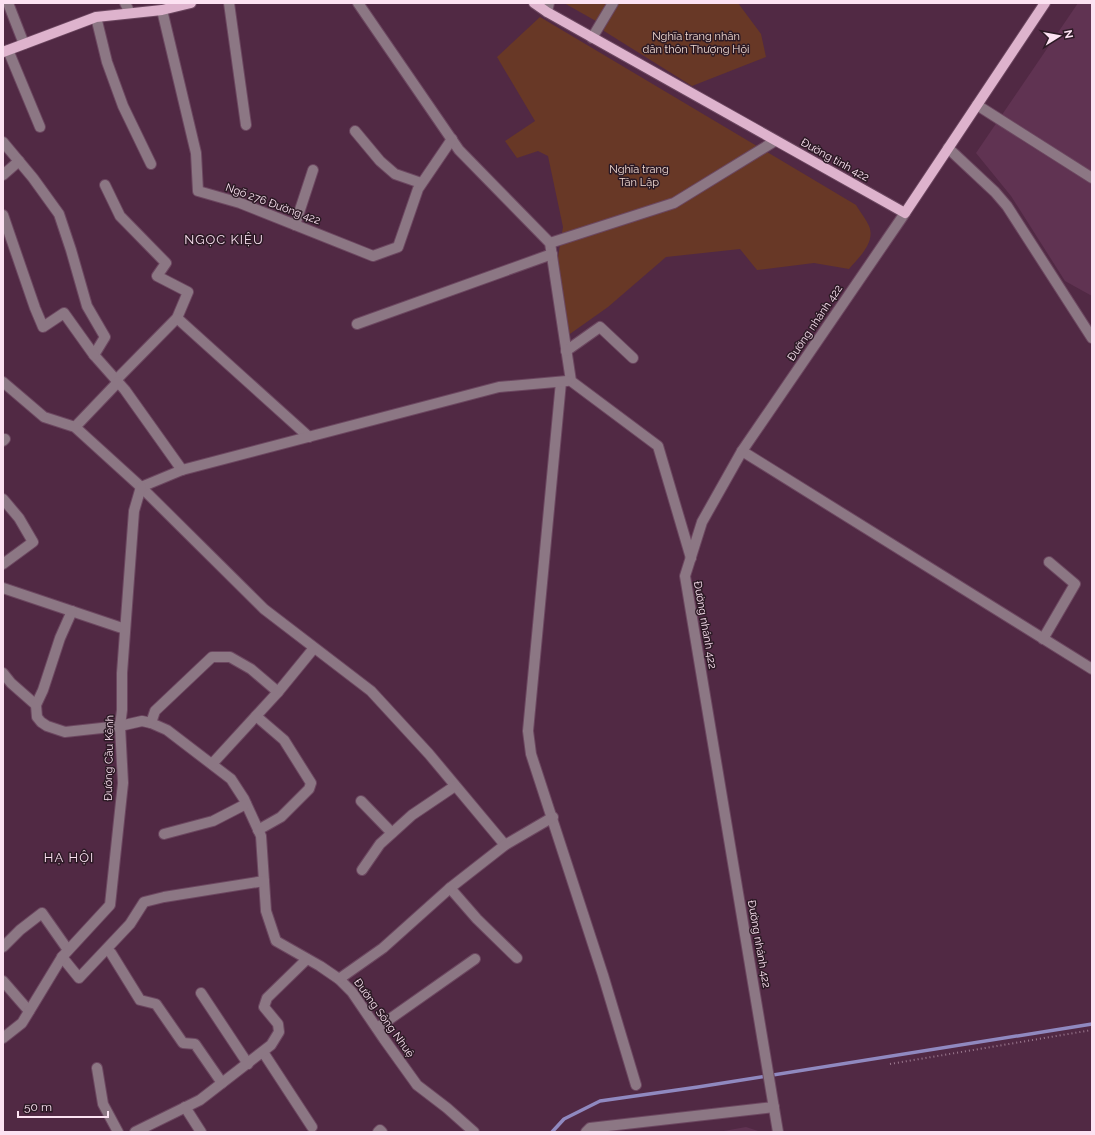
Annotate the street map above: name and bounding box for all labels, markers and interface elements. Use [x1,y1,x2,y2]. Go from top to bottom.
north arrow [1039,16,1079,56]
text: N [1061,29,1076,40]
park label: Nghĩa trang nhân dân thôn Thượng Hội [643,30,749,56]
street label: Đường tỉnh 422 [799,136,872,184]
park label: Nghĩa trang Tân Lập [609,163,669,189]
street label: Ngõ 276 Đường 422 [224,181,323,227]
district label: NGỌC KIỆU [184,232,264,247]
street label: Đường nhánh 422 [785,282,845,364]
street label: Đường nhánh 422 [691,580,719,670]
street label: Đường Cầu Kênh [102,715,116,801]
district label: HẠ HỘI [44,850,94,865]
street label: Đường nhánh 422 [745,899,773,989]
street label: Đường Sông Nhuệ [351,976,417,1060]
scale bar [18,1093,108,1119]
text: 50 m [24,1100,52,1114]

